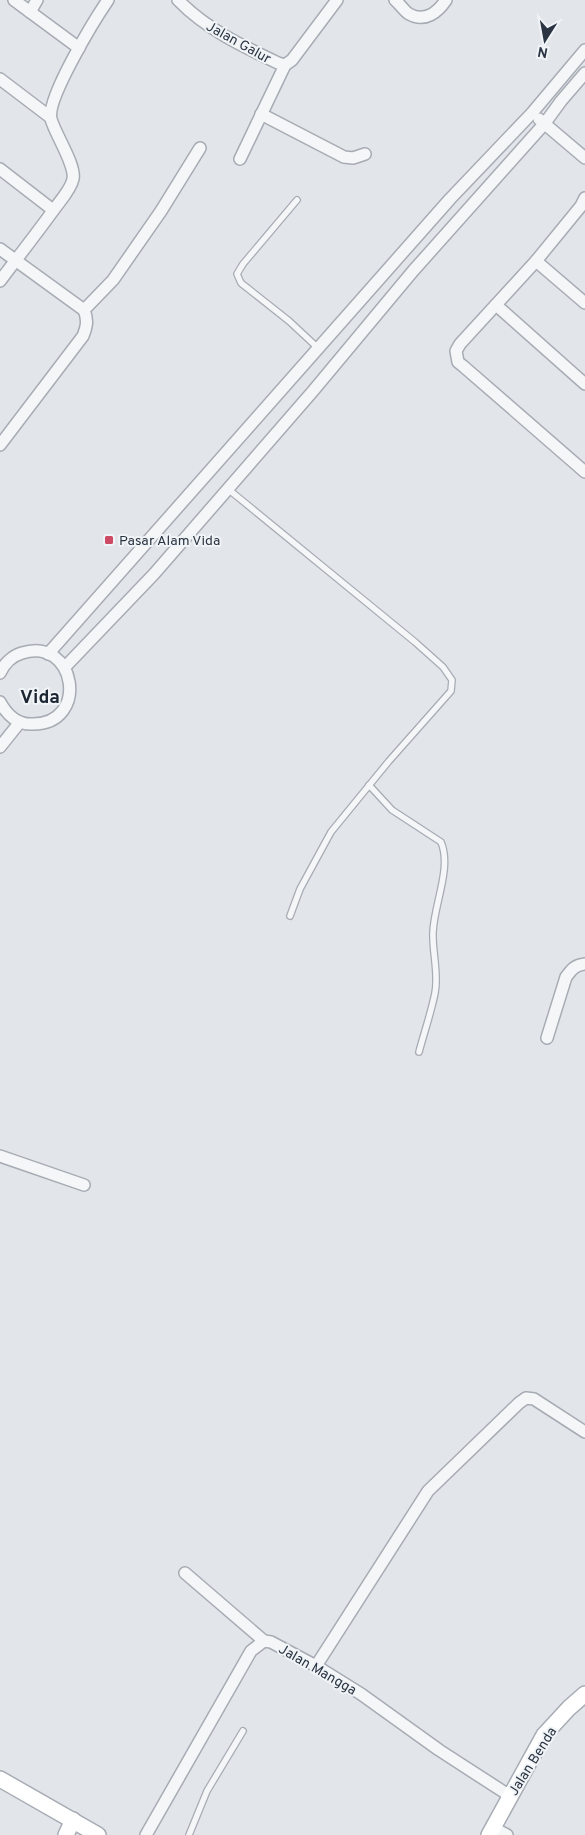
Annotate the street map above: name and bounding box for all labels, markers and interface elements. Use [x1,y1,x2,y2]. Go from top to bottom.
north arrow [520,15,570,65]
street label: Jalan Galur [203,19,274,68]
text: N [536,42,549,61]
place label: Pasar Alam Vida [119,533,220,550]
marker: Pasar Alam Vida [103,534,115,546]
district label: Vida [20,686,60,710]
street label: Jalan Mangga [275,1641,359,1699]
street label: Jalan Benda [505,1724,561,1799]

